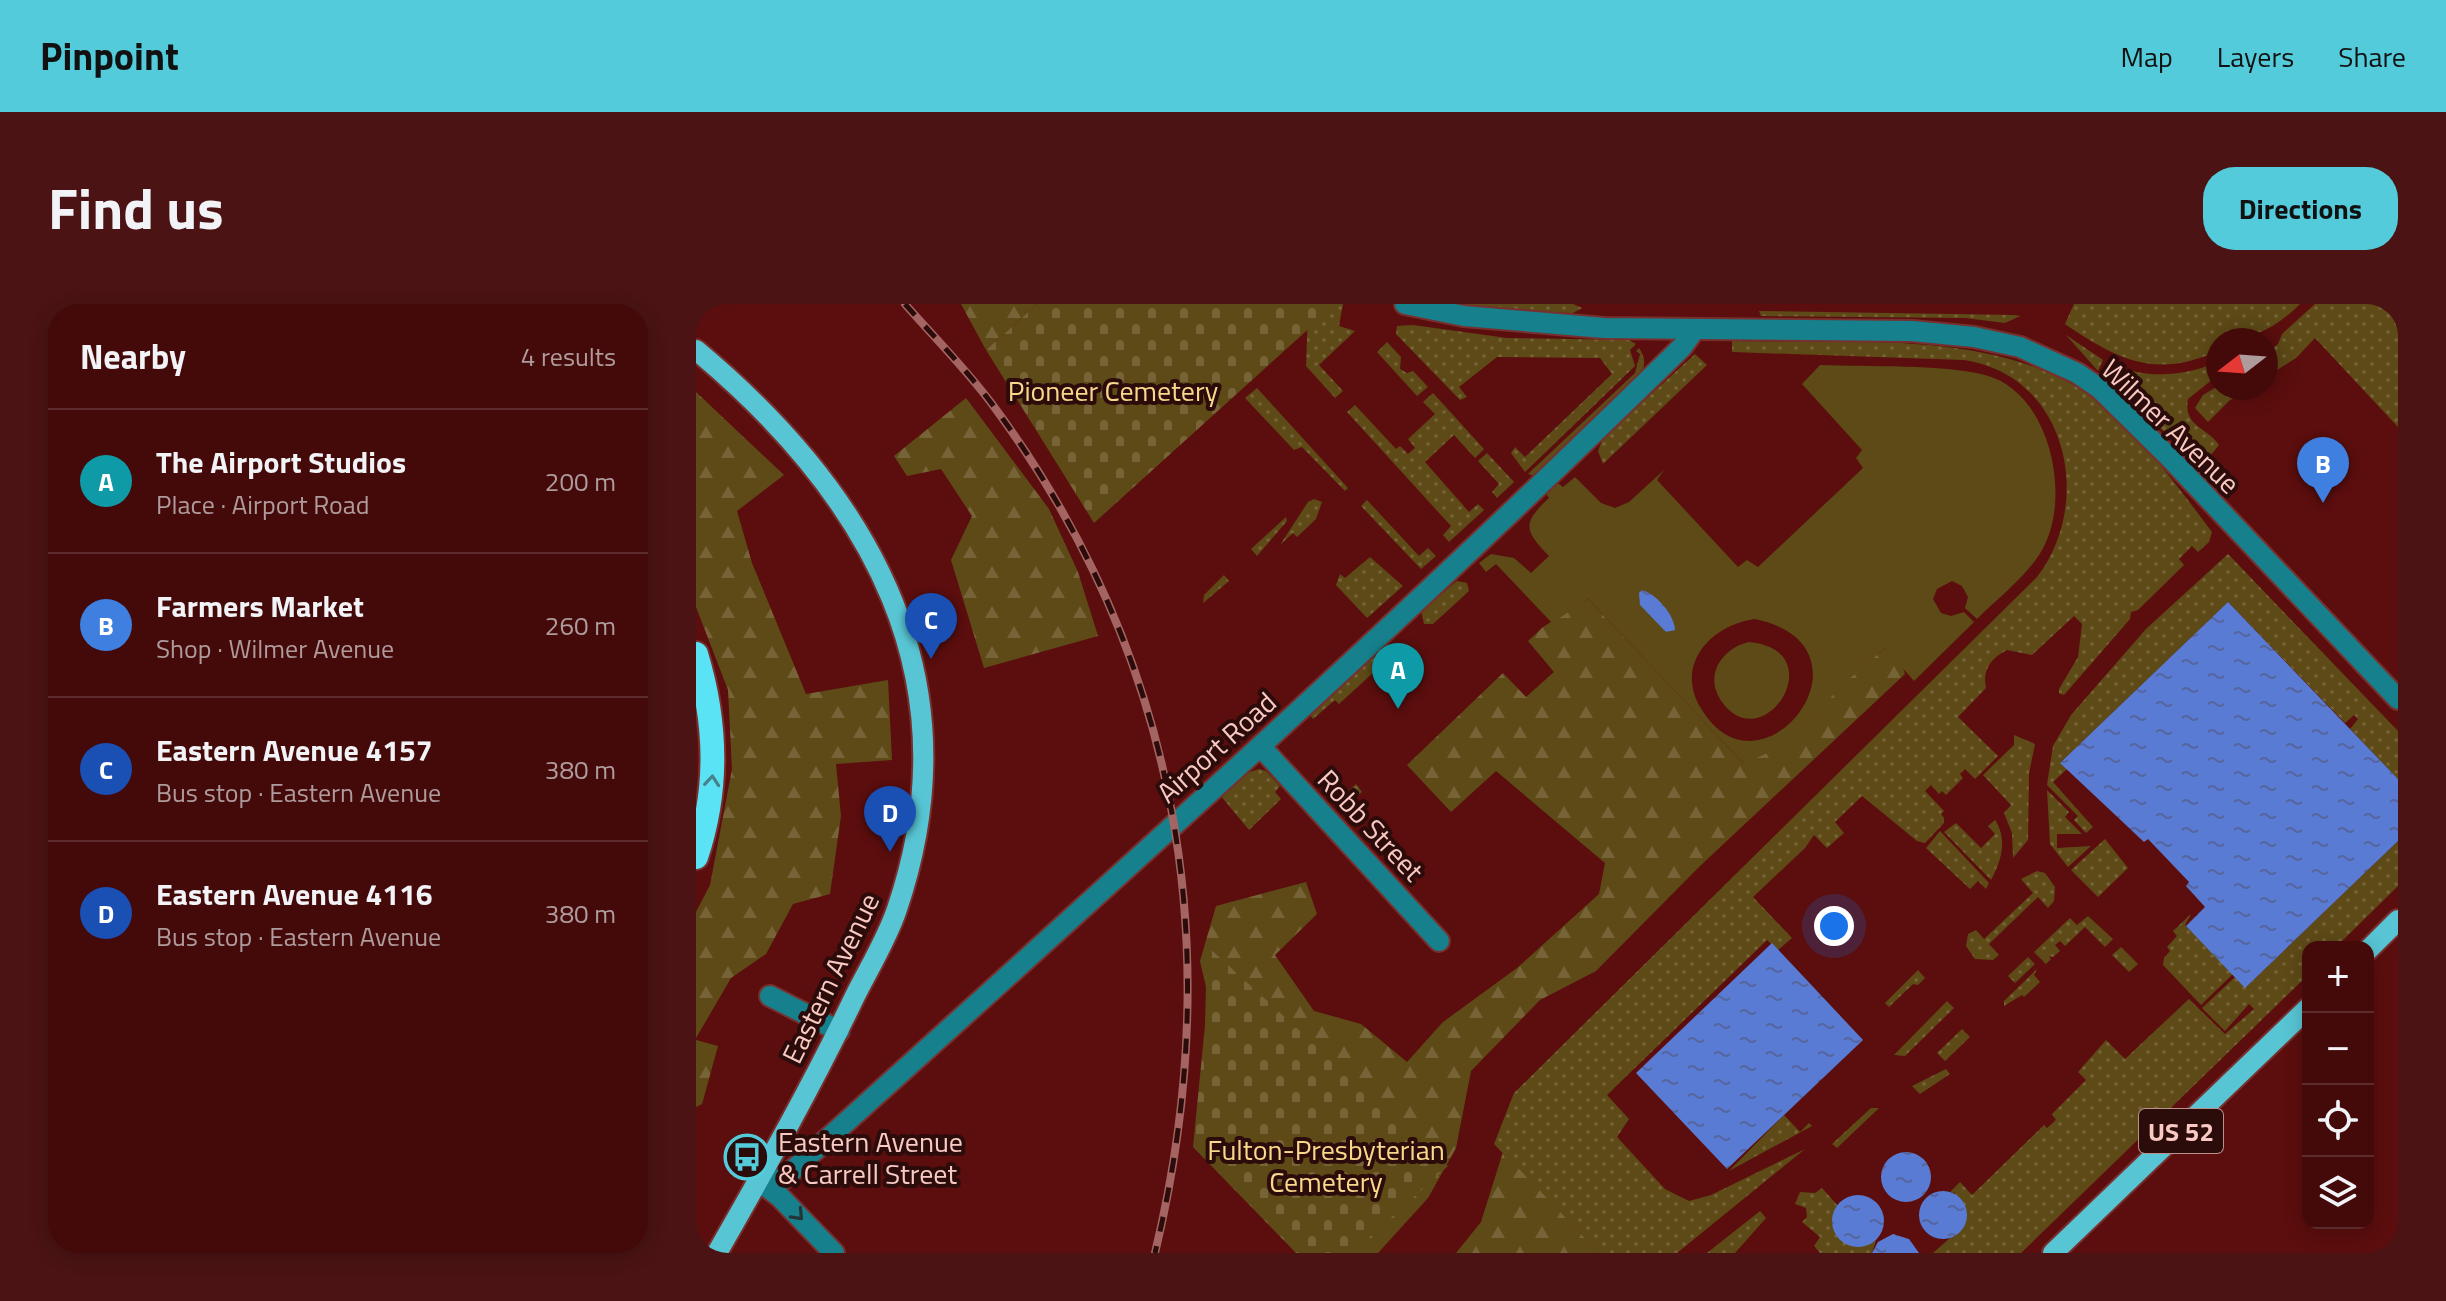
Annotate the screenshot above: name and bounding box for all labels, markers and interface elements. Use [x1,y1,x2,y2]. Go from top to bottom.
text: Pinpoint [40,27,179,85]
text: Map [2120,35,2173,78]
text: Layers [2217,35,2294,78]
text: Share [2338,35,2406,78]
text: Find us [48,166,224,251]
button: Directions [2203,167,2398,250]
north arrow [2206,328,2278,400]
text: Nearby [80,330,186,382]
text: 4 results [521,337,616,376]
street label: Wilmer Avenue [2092,349,2250,503]
park label: Pioneer Cemetery [1008,369,1218,412]
pin: B [2297,437,2349,503]
text: The Airport Studios [156,439,406,485]
text: A [98,462,114,501]
text: 200 m [545,462,616,501]
text: Place · Airport Road [156,485,370,524]
text: Farmers Market [156,583,364,629]
pin: C [905,593,957,659]
text: B [98,606,114,645]
text: 260 m [545,606,616,645]
text: Shop · Wilmer Avenue [156,629,394,668]
pin: A [1372,643,1424,709]
street label: Airport Road [1146,681,1286,813]
text: Eastern Avenue 4157 [156,727,433,773]
text: C [99,750,113,789]
text: 380 m [545,750,616,789]
street label: Robb Street [1308,759,1434,891]
text: Bus stop · Eastern Avenue [156,773,441,812]
one-way arrow [703,774,720,787]
pin: D [864,786,916,852]
text: Eastern Avenue 4116 [156,871,433,917]
street label: Eastern Avenue [770,885,890,1071]
text: D [98,894,114,933]
text: 380 m [545,894,616,933]
your location [1814,906,1854,946]
text: Bus stop · Eastern Avenue [156,917,441,956]
map controls [2302,941,2374,1229]
button: + [2302,941,2374,1013]
button: − [2302,1013,2374,1085]
button: locate [2302,1085,2374,1157]
road number: US 52 [2139,1109,2223,1153]
place label: Eastern Avenue & Carrell Street [778,1120,963,1195]
park label: Fulton-Presbyterian Cemetery [1207,1128,1445,1203]
bus stop icon: Eastern Avenue & Carrell Street [723,1133,771,1181]
button: layers [2302,1157,2374,1229]
one-way arrow [788,1206,803,1220]

